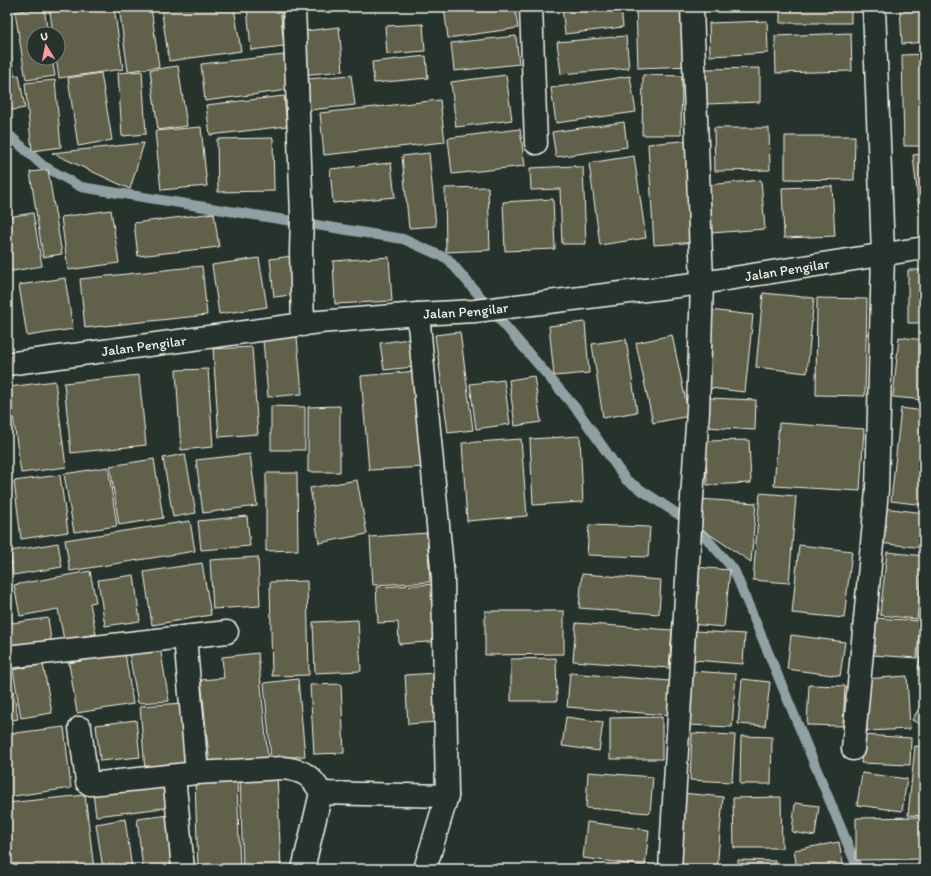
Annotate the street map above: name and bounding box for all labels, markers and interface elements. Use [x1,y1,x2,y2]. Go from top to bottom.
north arrow [26,26,66,66]
text: U [40,30,49,44]
street label: Jalan Pengilar [744,254,831,285]
street label: Jalan Pengilar [423,298,510,322]
street label: Jalan Pengilar [100,331,188,360]

